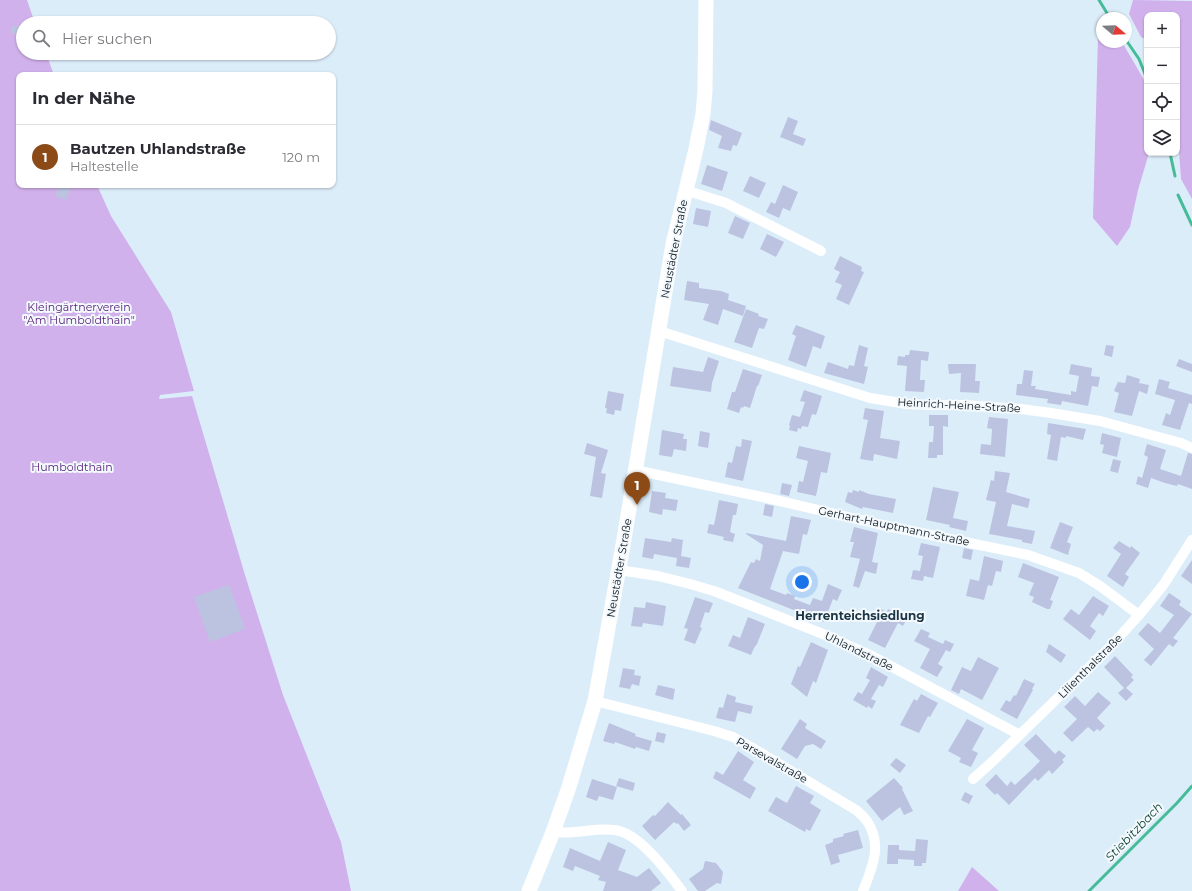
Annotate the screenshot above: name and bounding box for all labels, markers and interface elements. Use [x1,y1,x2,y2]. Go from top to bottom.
north arrow [1096,12,1132,48]
map controls [1144,12,1180,156]
button: + [1144,12,1180,48]
search box [16,16,336,60]
icon: search [30,27,52,49]
text: Hier suchen [62,29,152,48]
button: − [1144,48,1180,84]
button: locate [1144,84,1180,120]
text: In der Nähe [32,88,136,108]
button: layers [1144,120,1180,156]
text: Bautzen Uhlandstraße [70,139,246,158]
text: 1 [42,149,48,165]
text: 120 m [282,149,320,165]
text: Haltestelle [70,158,139,174]
street label: Neustädter Straße [658,198,691,300]
park label: Kleingärtnerverein "Am Humboldthain" [23,300,135,327]
street label: Heinrich-Heine-Straße [897,395,1021,415]
park label: Humboldthain [31,460,113,474]
pin: 1 [624,472,650,505]
street label: Gerhart-Hauptmann-Straße [817,503,971,549]
street label: Neustädter Straße [603,517,635,619]
your location [792,572,812,592]
district label: Herrenteichsiedlung [795,608,925,623]
street label: Uhlandstraße [822,628,896,674]
street label: Lilienthalstraße [1055,631,1125,701]
street label: Parsevalstraße [734,734,810,786]
water label: Stiebitzbach [1102,799,1165,864]

